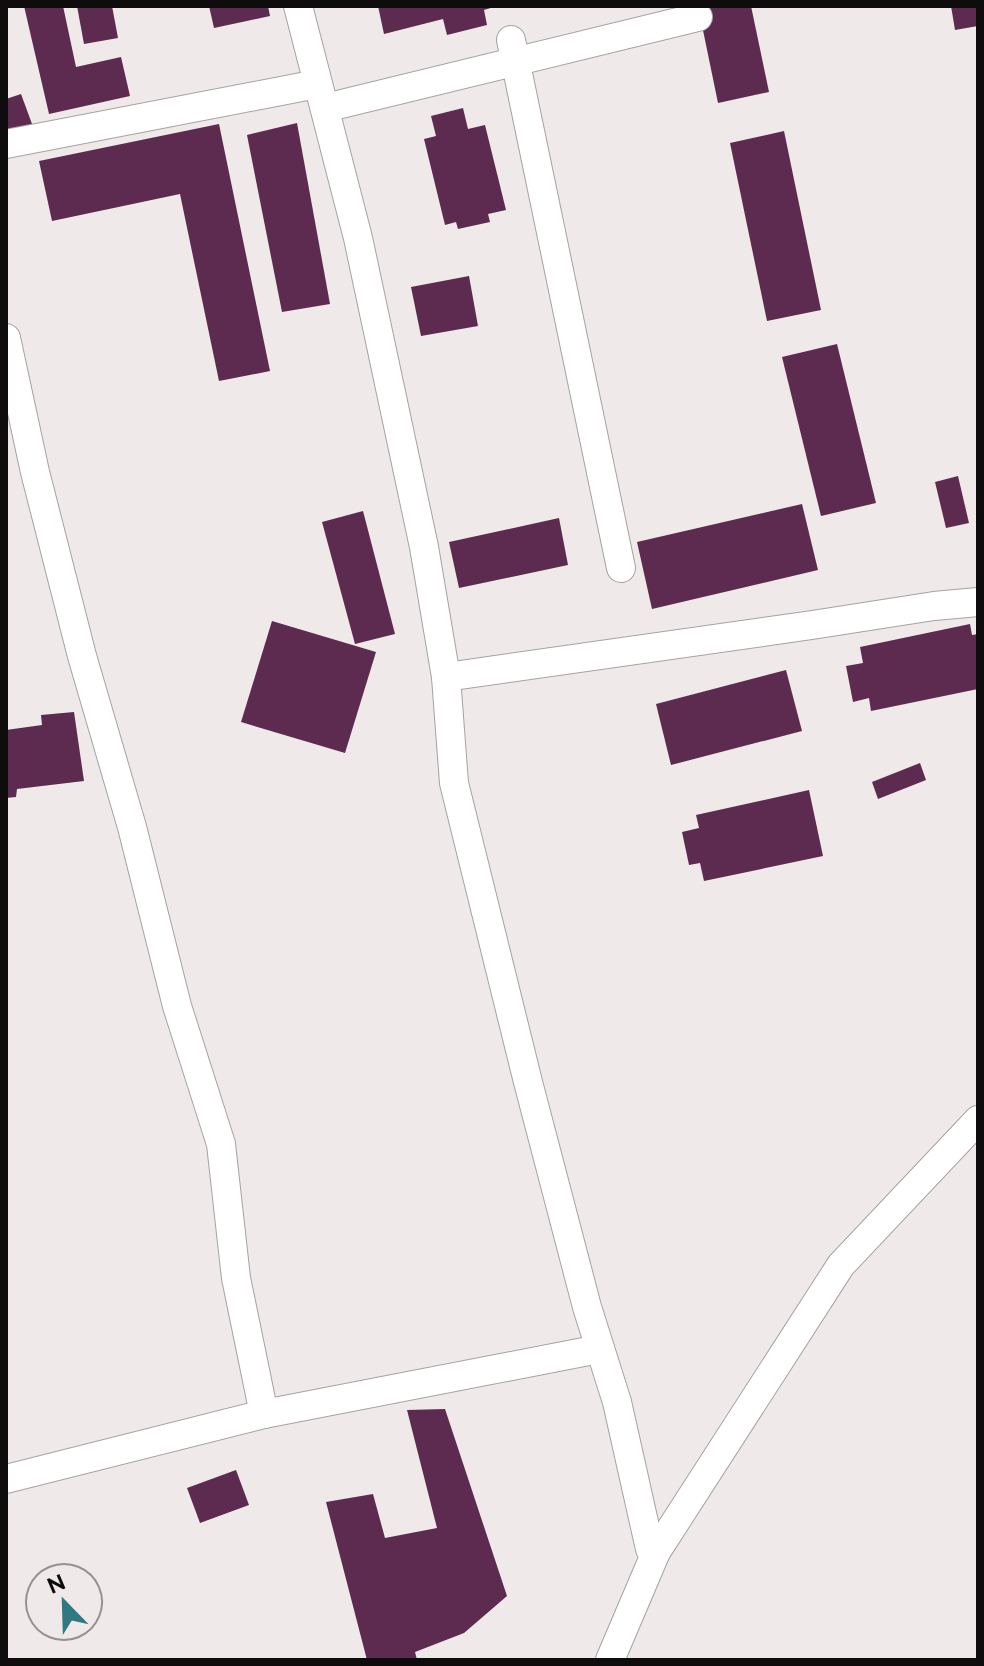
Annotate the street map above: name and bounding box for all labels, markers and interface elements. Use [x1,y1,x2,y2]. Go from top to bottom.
north arrow [24,1562,104,1642]
text: N [43,1568,69,1599]

